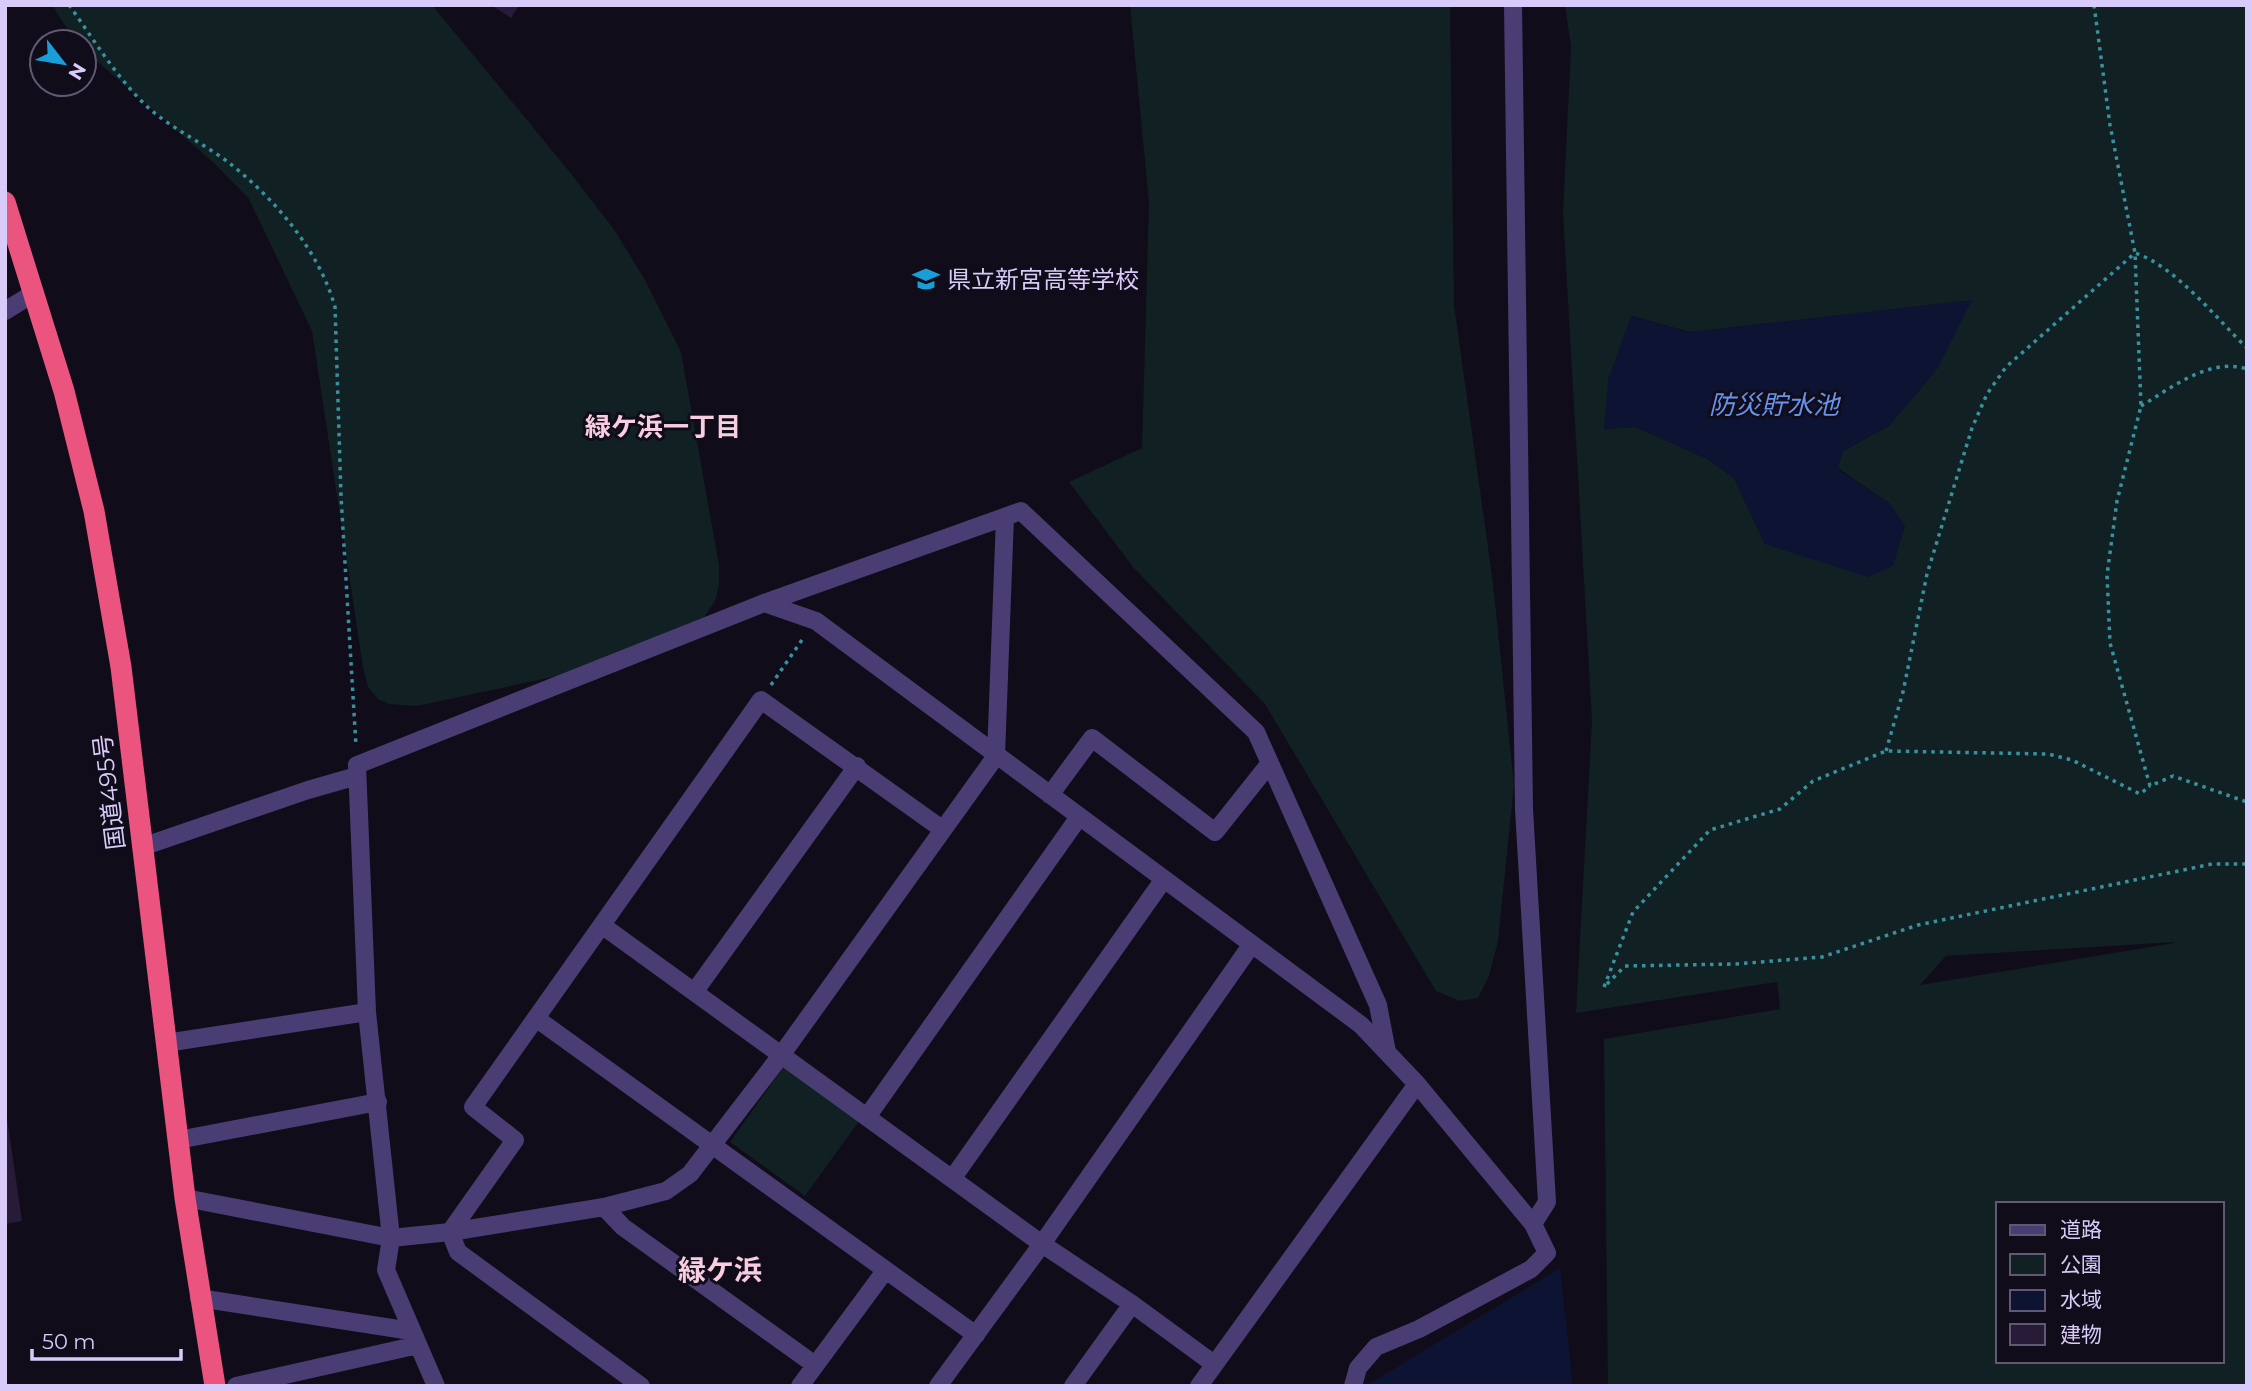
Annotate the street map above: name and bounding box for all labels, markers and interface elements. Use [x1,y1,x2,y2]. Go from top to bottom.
north arrow [28,28,98,98]
text: N [63,59,91,84]
school or university icon: 県立新宮高等学校 [911,264,941,294]
place label: 県立新宮高等学校 [947,265,1139,294]
water label: 防災貯水池 [1709,389,1842,421]
district label: 緑ケ浜一丁目 [585,411,741,443]
street label: 国道495号 [88,733,130,851]
legend [1996,1202,2224,1363]
text: 道路 [2060,1217,2102,1242]
text: 公園 [2060,1252,2102,1277]
district label: 緑ケ浜 [678,1253,762,1287]
text: 水域 [2060,1287,2102,1312]
scale bar [32,1318,180,1362]
text: 建物 [2060,1322,2102,1347]
text: 50 m [42,1329,96,1354]

